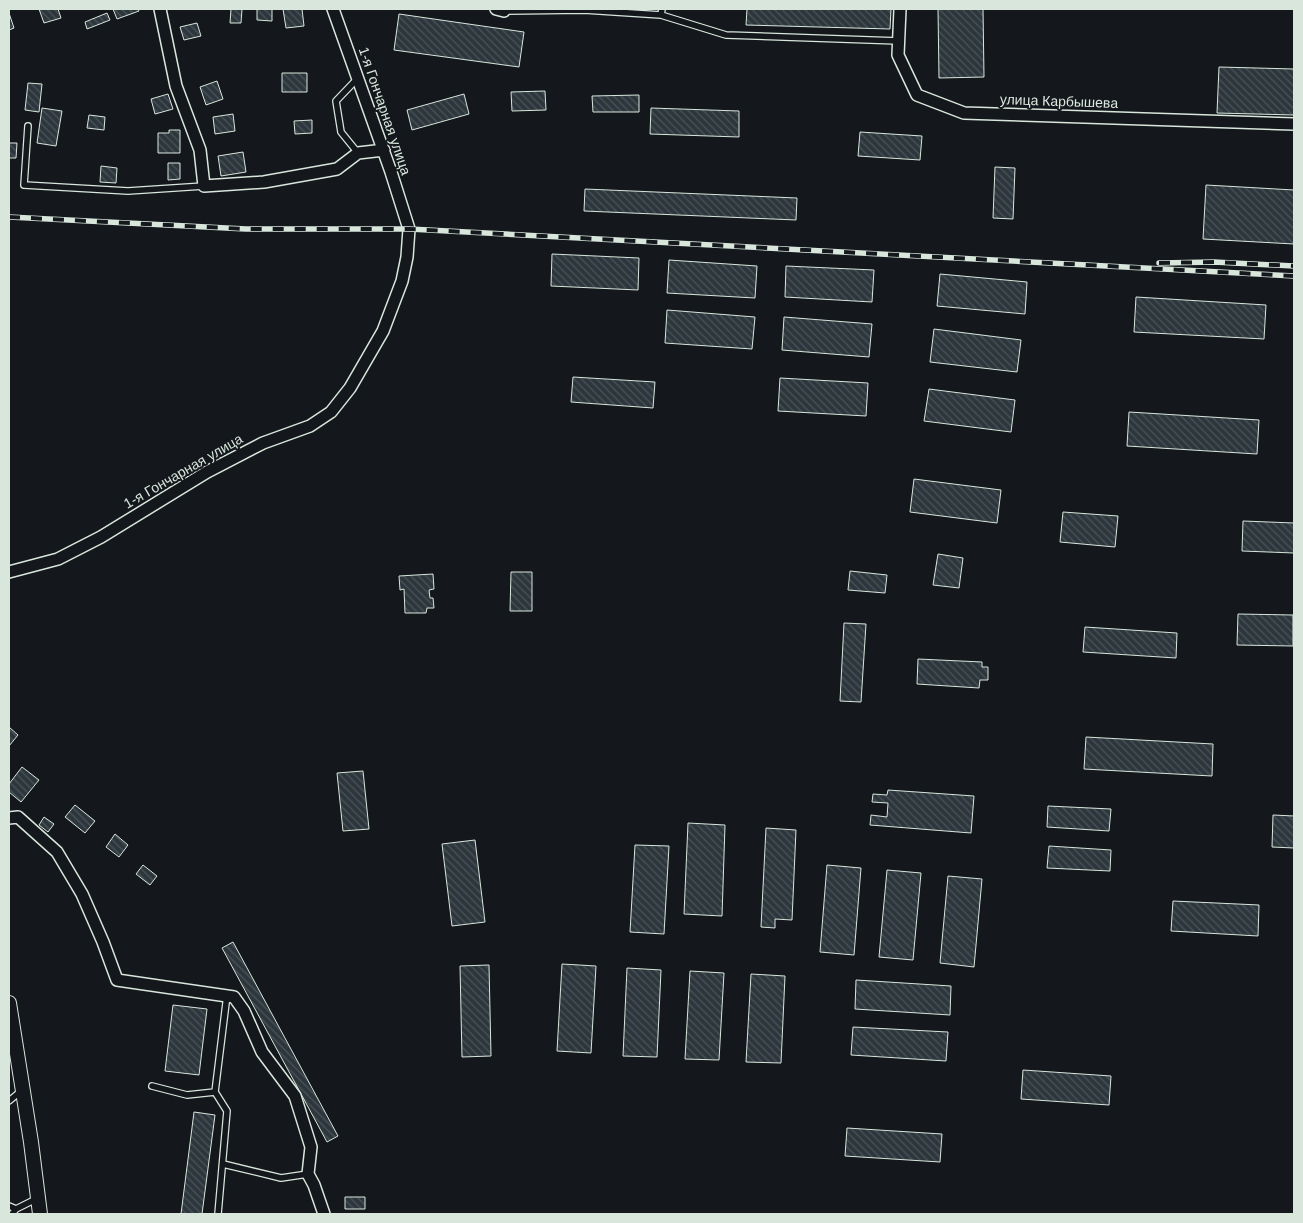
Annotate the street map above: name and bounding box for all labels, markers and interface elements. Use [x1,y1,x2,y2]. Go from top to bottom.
street label: 1-я Гончарная улица [356,45,415,177]
street label: улица Карбышева [1000,91,1119,111]
street label: 1-я Гончарная улица [121,430,245,512]

